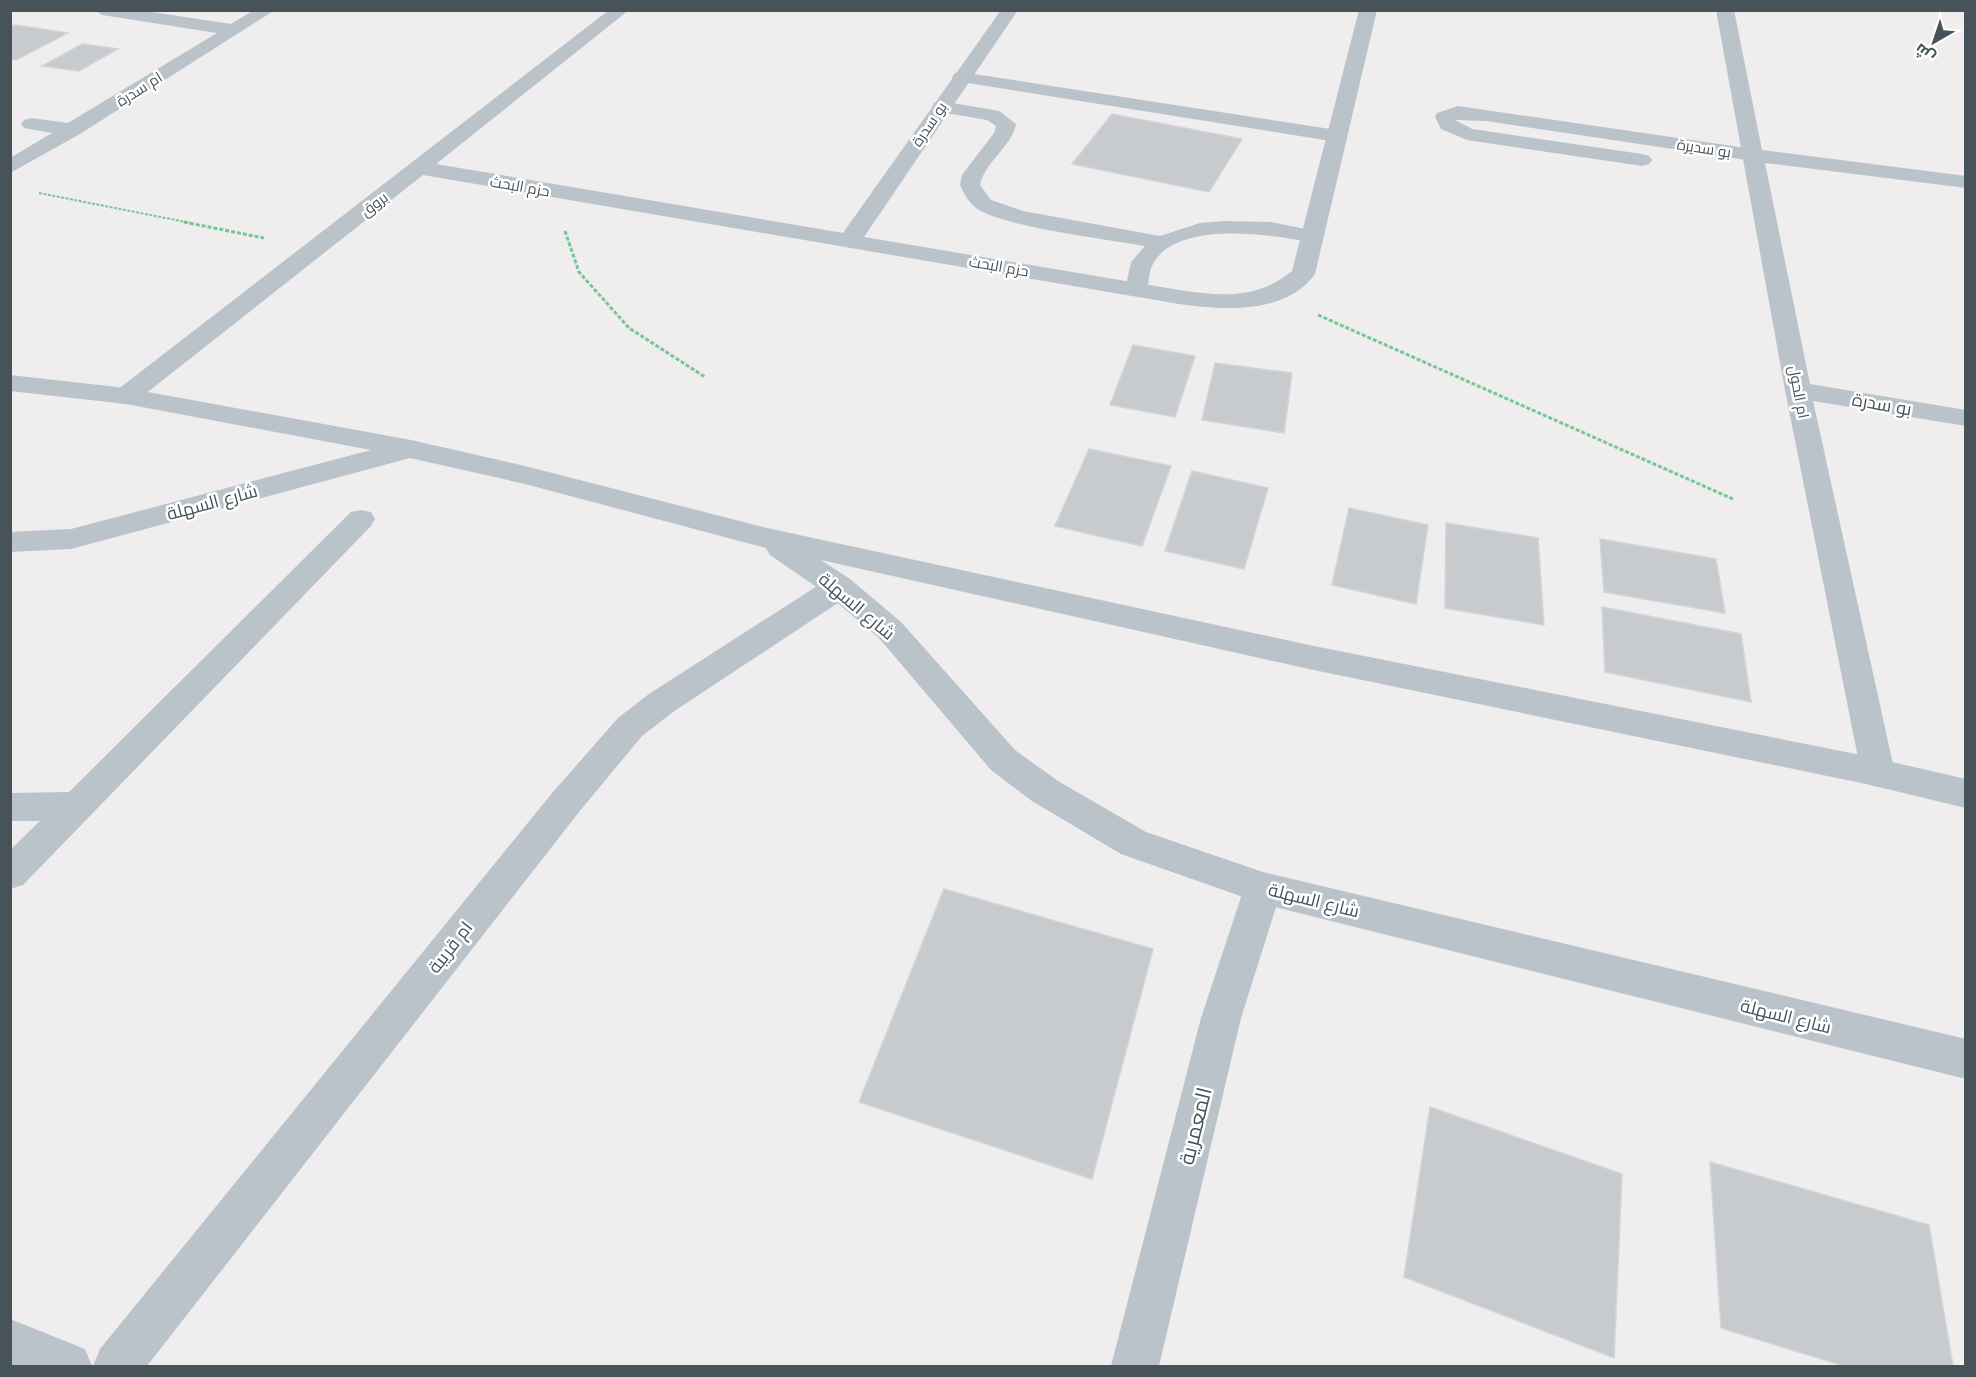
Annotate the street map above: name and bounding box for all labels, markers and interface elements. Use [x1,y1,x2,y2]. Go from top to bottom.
north arrow [1904,12,1964,72]
text: ش [1910,39,1939,68]
street label: ام سدرة [112,67,166,111]
street label: بو سدرة [907,98,951,150]
street label: بو سديرة [1676,134,1732,162]
street label: حزم البحث [488,171,551,202]
street label: بروق [356,187,392,221]
street label: حزم البحث [967,251,1030,282]
street label: ام الحول [1784,364,1813,420]
street label: بو سدرة [1850,388,1913,421]
street label: شارع السهلة [164,480,260,526]
street label: شارع السهلة [813,568,899,645]
street label: شارع السهلة [1266,879,1362,923]
street label: ام قريبة [423,917,478,978]
street label: شارع السهلة [1738,995,1834,1039]
street label: المعمرية [1173,1085,1217,1167]

